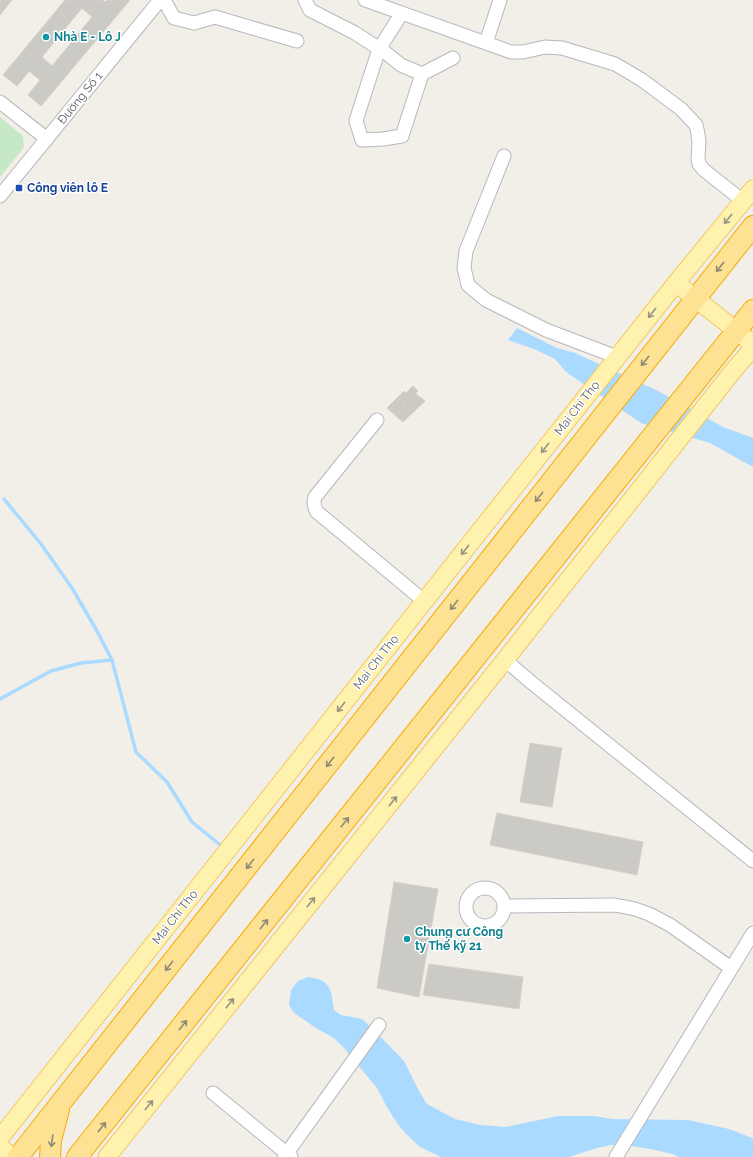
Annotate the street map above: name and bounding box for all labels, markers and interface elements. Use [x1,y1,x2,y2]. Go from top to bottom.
place label: Nhà E - Lô J [54,30,121,44]
marker: Nhà E - Lô J [41,32,51,42]
street label: Đường Số 1 [55,69,105,127]
place label: Công viên lô E [27,181,108,195]
marker: Công viên lô E [14,183,24,193]
one-way arrow [724,213,733,224]
one-way arrow [716,262,724,273]
one-way arrow [648,308,656,319]
one-way arrow [641,356,649,367]
street label: Mai Chí Thọ [552,378,602,438]
one-way arrow [541,443,550,454]
one-way arrow [535,491,543,502]
one-way arrow [460,545,469,555]
one-way arrow [450,599,458,610]
street label: Mai Chí Thọ [351,632,401,692]
one-way arrow [336,701,345,712]
one-way arrow [326,756,334,767]
one-way arrow [388,795,397,806]
one-way arrow [340,817,349,828]
one-way arrow [245,858,254,869]
street label: Mai Chí Thọ [150,887,200,947]
one-way arrow [307,897,316,907]
one-way arrow [259,918,268,929]
place label: Chung cư Công ty Thế kỹ 21 [415,925,503,953]
marker: Chung cư Công ty Thế kỹ 21 [402,934,412,944]
one-way arrow [165,960,173,971]
one-way arrow [226,998,234,1009]
one-way arrow [178,1020,187,1031]
one-way arrow [144,1099,153,1110]
one-way arrow [97,1121,106,1132]
one-way arrow [48,1134,55,1147]

